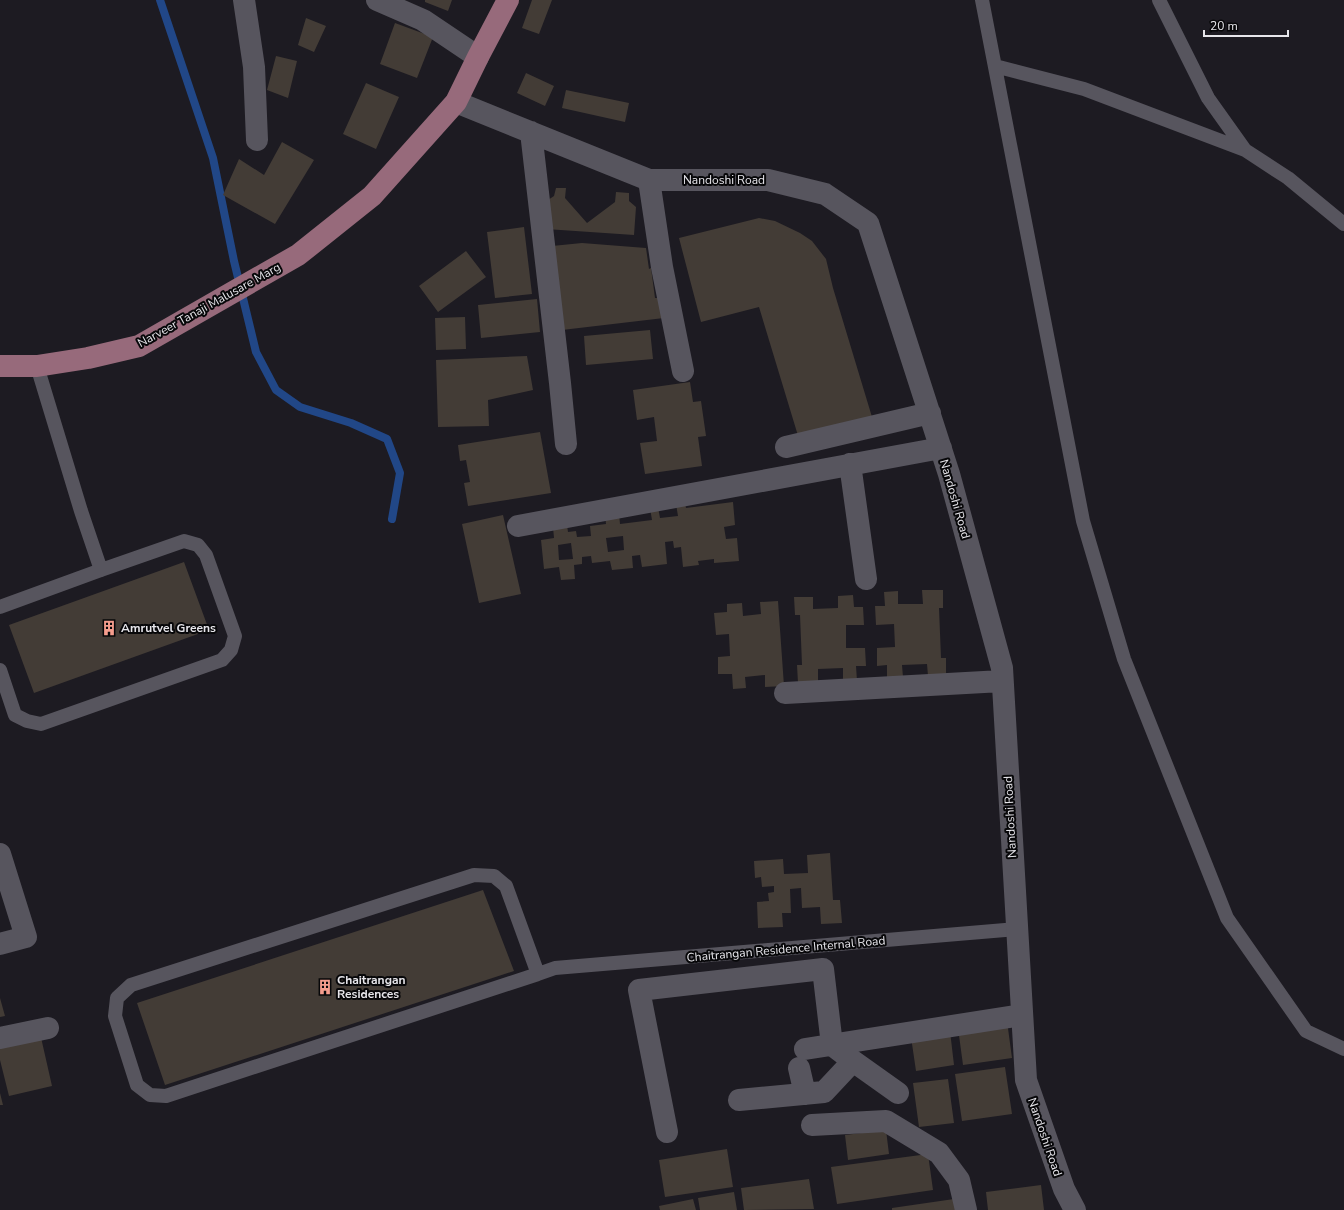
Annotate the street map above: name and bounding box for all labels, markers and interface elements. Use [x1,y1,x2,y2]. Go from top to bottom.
scale bar [1204,12,1288,38]
text: 20 m [1210,18,1238,34]
street label: Nandoshi Road [683,172,765,188]
street label: Narveer Tanaji Malusare Marg [135,259,283,351]
street label: Nandoshi Road [936,457,974,541]
building icon: Amrutvel Greens [100,619,118,637]
place label: Amrutvel Greens [121,620,216,636]
street label: Nandoshi Road [1000,776,1020,858]
street label: Chaitrangan Residence Internal Road [686,932,886,966]
place label: Chaitrangan Residences [337,972,405,1002]
building icon: Chaitrangan Residences [316,978,334,996]
street label: Nandoshi Road [1024,1096,1066,1178]

